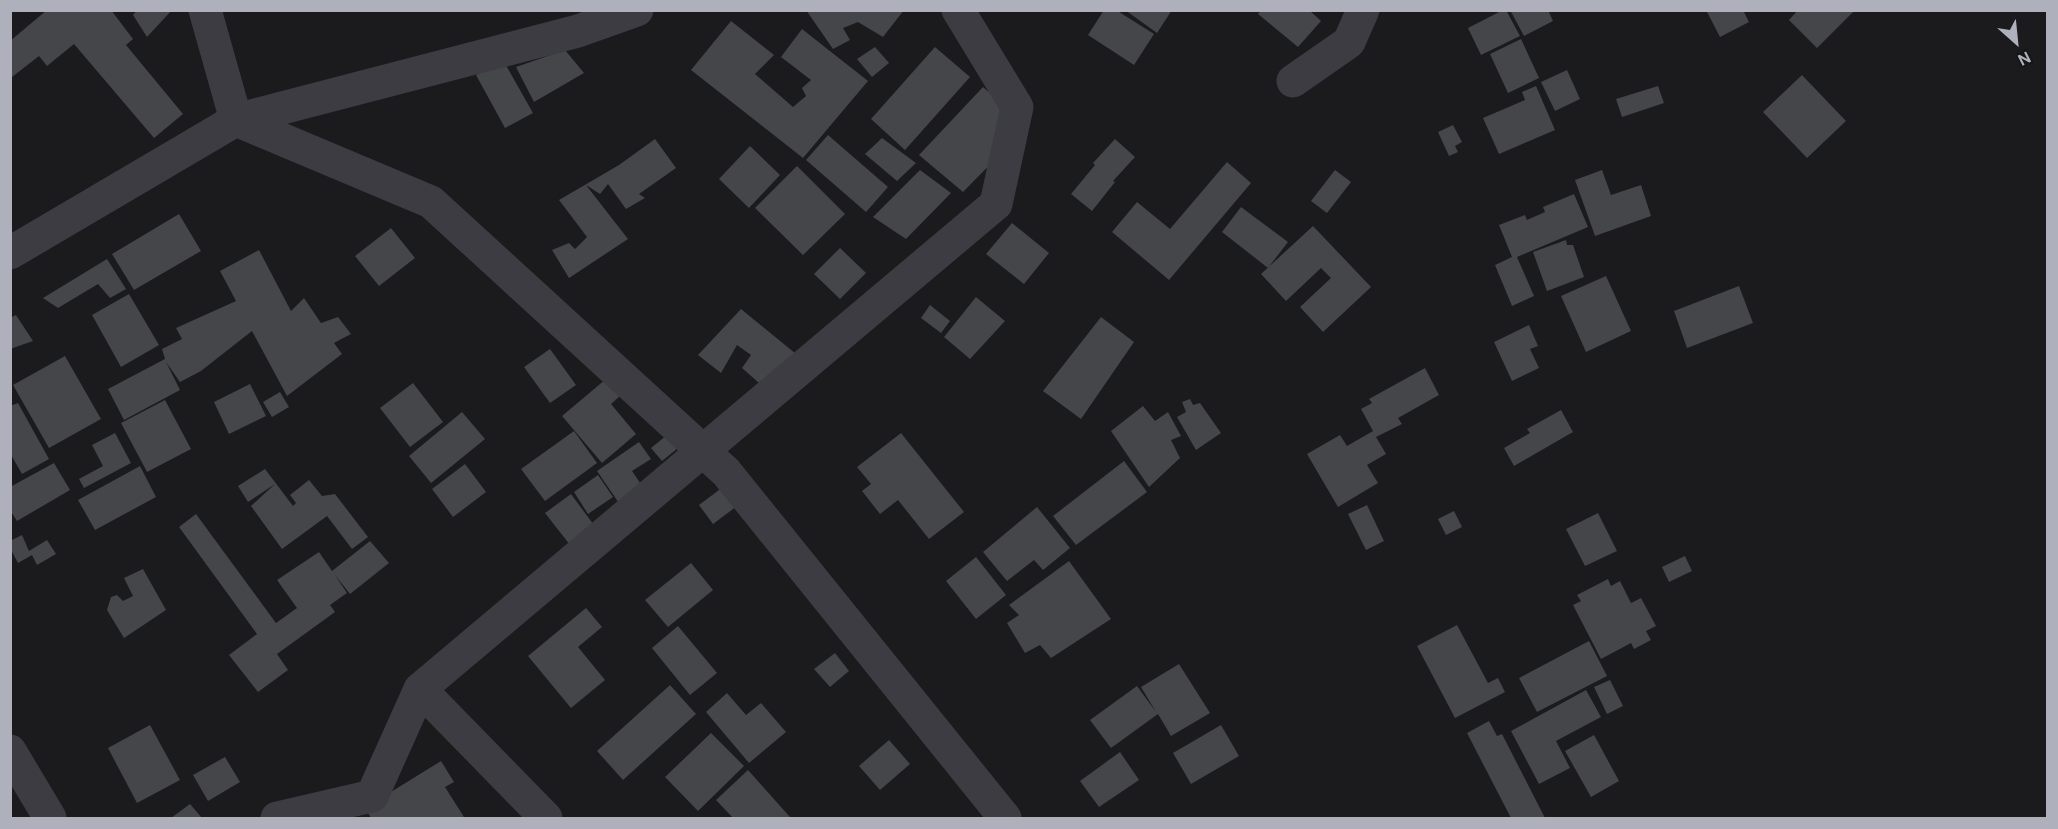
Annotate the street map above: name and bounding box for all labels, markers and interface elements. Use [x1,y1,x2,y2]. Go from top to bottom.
north arrow [1986,12,2046,72]
text: N [2014,46,2034,70]

